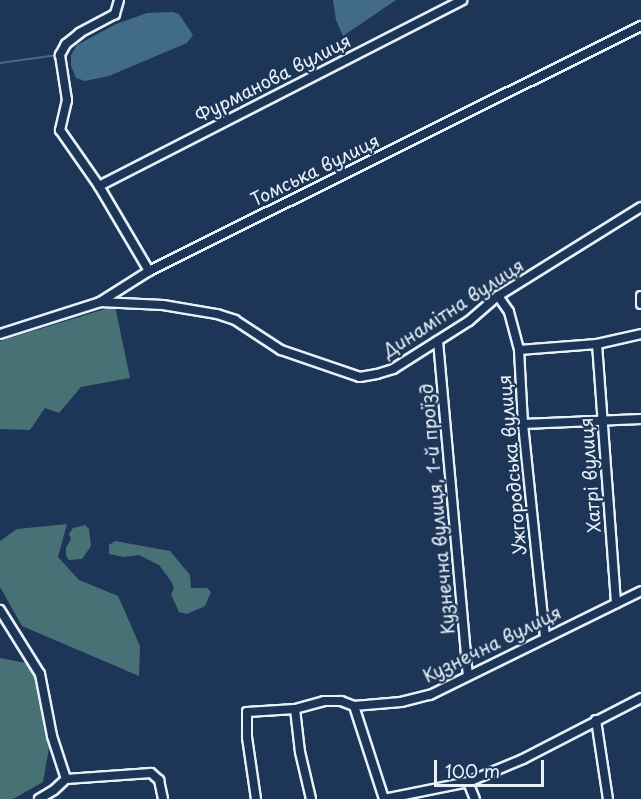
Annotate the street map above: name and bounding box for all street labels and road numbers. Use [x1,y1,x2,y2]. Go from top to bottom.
street label: Фурманова вулиця [191,29,355,127]
street label: Томська вулиця [247,129,383,211]
street label: Динамітна вулиця [378,254,528,362]
street label: Ужгородська вулиця [493,374,531,556]
street label: Кузнечна вулиця, 1-й проїзд [415,382,459,636]
street label: Хатрі вулиця [575,417,605,533]
street label: Кузнечна вулиця [419,601,565,687]

